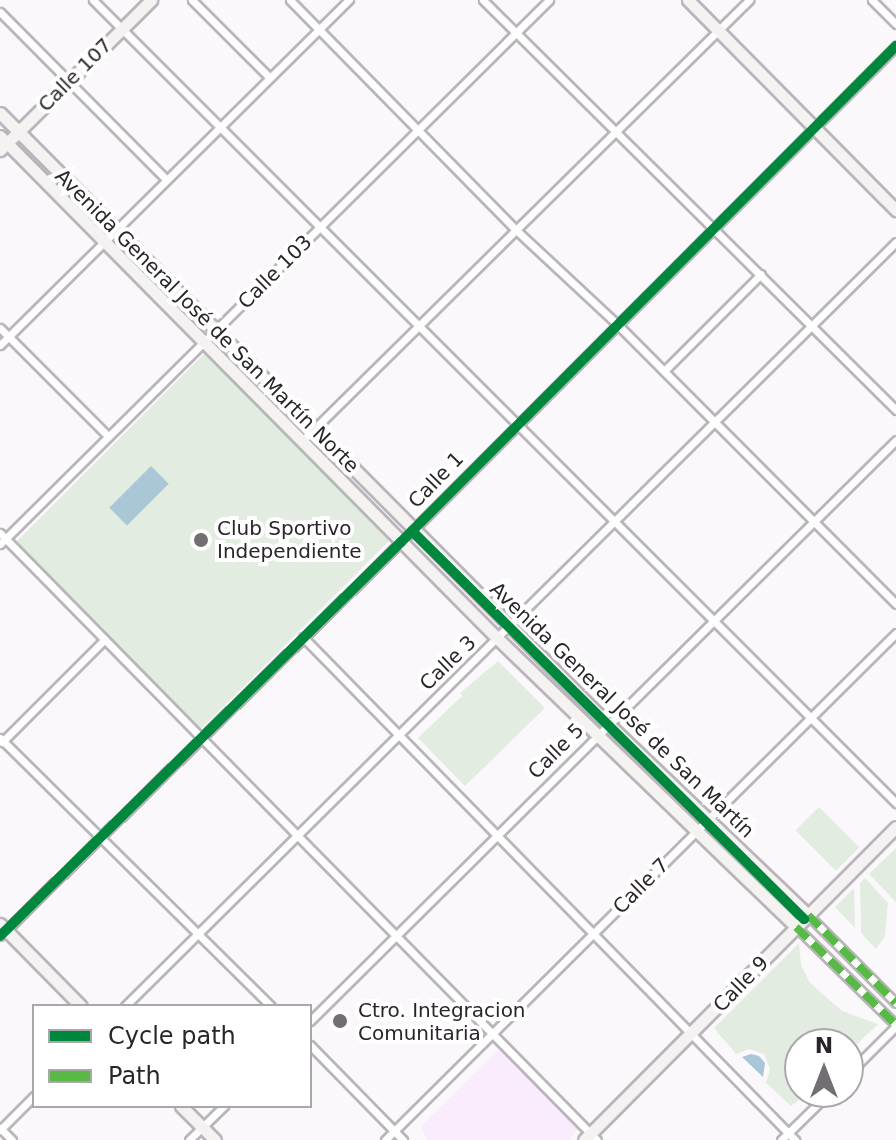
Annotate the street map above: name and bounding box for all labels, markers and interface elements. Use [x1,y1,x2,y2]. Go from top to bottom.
street label: Calle 107 [33,33,117,117]
street label: Avenida General José de San Martín Norte [50,164,364,478]
street label: Calle 103 [233,230,317,314]
street label: Calle 1 [403,447,469,513]
place label: Club Sportivo Independiente [217,516,362,563]
marker: Club Sportivo Independiente [192,531,210,549]
street label: Avenida General José de San Martín [485,577,759,843]
street label: Calle 3 [415,630,481,696]
street label: Calle 5 [523,718,589,784]
street label: Calle 7 [608,853,674,919]
street label: Calle 9 [708,951,774,1017]
place label: Ctro. Integracion Comunitaria [358,998,526,1045]
legend [32,1004,312,1108]
marker: Ctro. Integracion Comunitaria [329,1010,351,1032]
text: Cycle path [108,1022,236,1050]
north arrow [784,1028,864,1108]
text: N [815,1033,833,1058]
text: Path [108,1062,161,1090]

